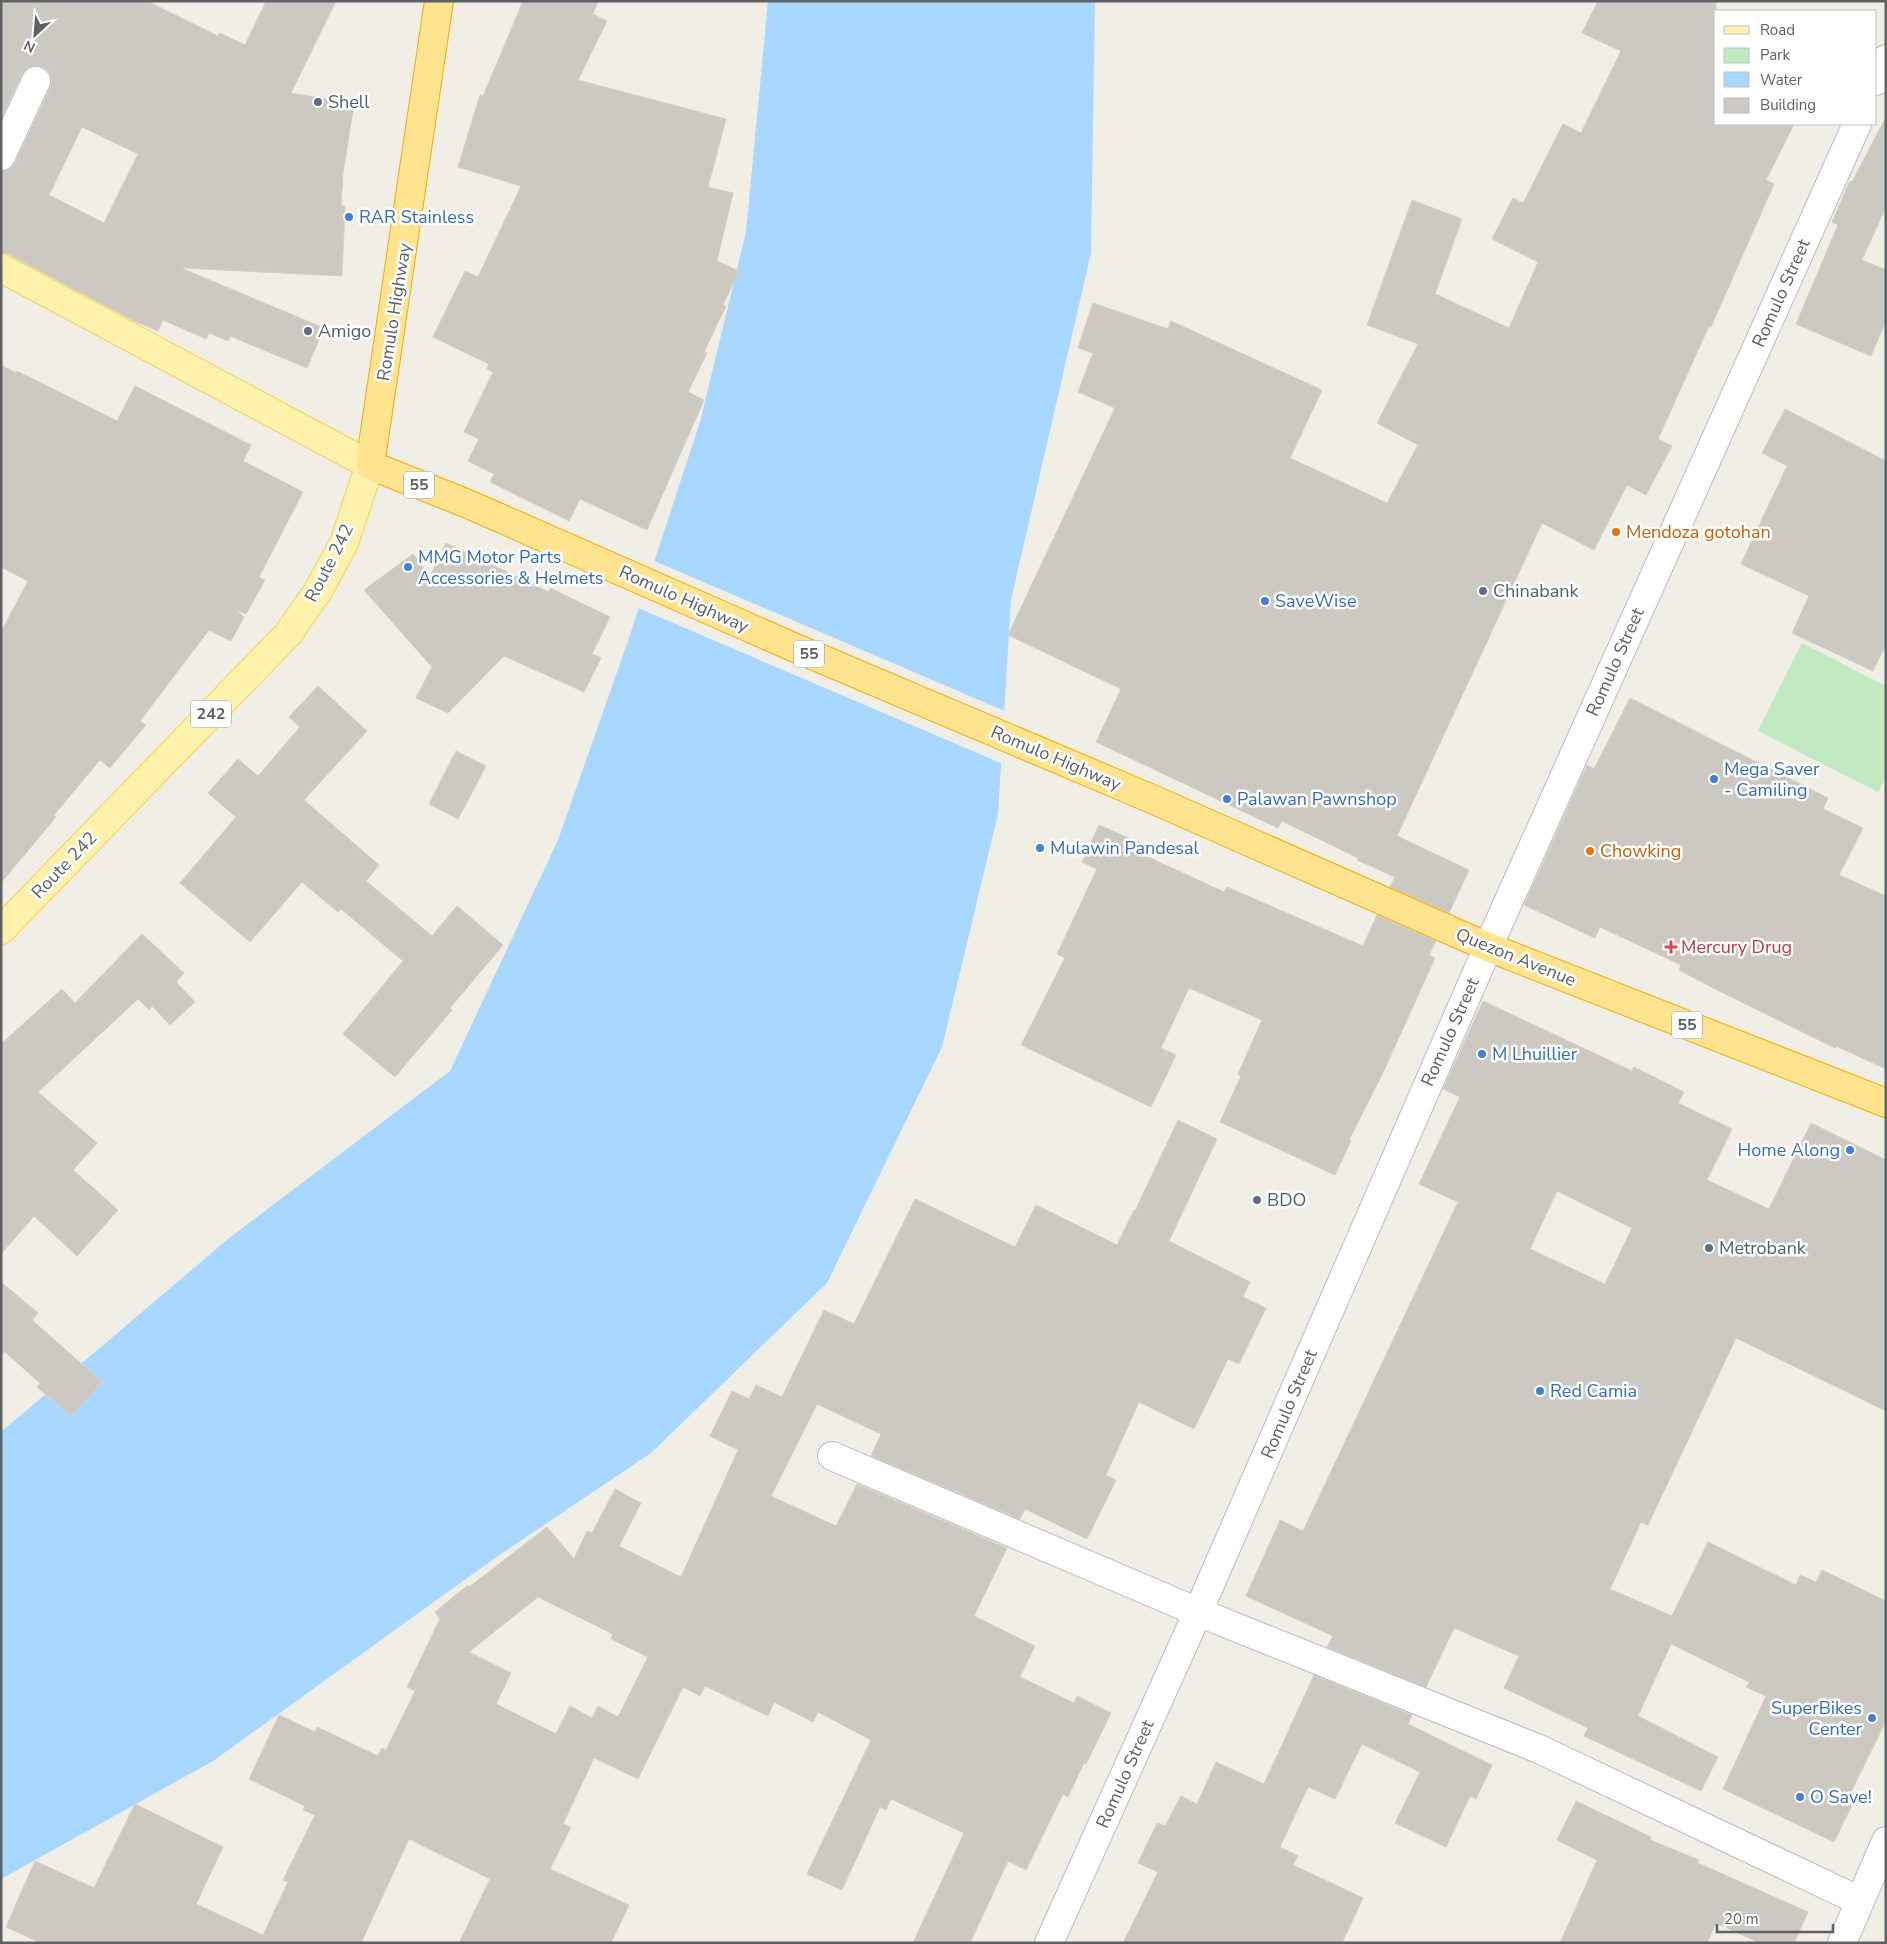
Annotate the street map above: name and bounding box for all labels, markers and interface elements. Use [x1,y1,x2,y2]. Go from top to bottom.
north arrow [10,10,60,60]
legend [1714,10,1877,125]
text: Road [1760,20,1795,40]
text: N [21,35,38,57]
text: Park [1760,45,1790,65]
text: Water [1760,70,1803,90]
place label: Shell [328,90,370,114]
text: Building [1760,95,1816,115]
marker: Shell [312,96,324,108]
place label: RAR Stainless [359,205,474,229]
marker: RAR Stainless [343,211,355,223]
street label: Romulo Street [1746,234,1816,351]
street label: Romulo Highway [371,241,417,383]
place label: Amigo [318,319,371,343]
marker: Amigo [302,325,314,337]
road number: 55 [404,472,434,498]
street label: Route 242 [299,520,359,606]
place label: Mendoza gotohan [1626,520,1771,544]
marker: Mendoza gotohan [1610,526,1622,538]
place label: MMG Motor Parts Accessories & Helmets [418,545,603,590]
street label: Romulo Highway [615,560,753,639]
marker: MMG Motor Parts Accessories & Helmets [402,561,414,573]
place label: Chinabank [1493,579,1580,603]
marker: Chinabank [1477,585,1489,597]
place label: SaveWise [1275,589,1356,613]
marker: SaveWise [1259,595,1271,607]
street label: Romulo Street [1580,603,1650,720]
road number: 55 [794,641,824,668]
road number: 242 [191,701,231,728]
street label: Romulo Highway [987,720,1126,797]
place label: Mega Saver - Camiling [1724,757,1820,802]
marker: Mega Saver - Camiling [1708,773,1720,785]
place label: Palawan Pawnshop [1237,787,1397,811]
marker: Palawan Pawnshop [1221,793,1233,805]
street label: Route 242 [26,826,102,904]
place label: Mulawin Pandesal [1050,836,1199,860]
place label: Chowking [1600,839,1681,863]
marker: Mulawin Pandesal [1034,842,1046,854]
marker: Chowking [1584,845,1596,857]
street label: Quezon Avenue [1452,922,1580,992]
place label: Mercury Drug [1681,935,1792,959]
marker: Mercury Drug [1665,941,1677,953]
street label: Romulo Street [1415,973,1485,1090]
road number: 55 [1672,1012,1702,1038]
place label: M Lhuillier [1492,1042,1578,1066]
marker: M Lhuillier [1476,1048,1488,1060]
place label: Home Along [1738,1138,1840,1162]
marker: Home Along [1844,1144,1856,1156]
place label: BDO [1267,1188,1306,1212]
marker: BDO [1251,1194,1263,1206]
place label: Metrobank [1719,1236,1807,1260]
marker: Metrobank [1703,1242,1715,1254]
street label: Romulo Street [1255,1345,1323,1462]
place label: Red Camia [1550,1379,1637,1403]
marker: Red Camia [1534,1385,1546,1397]
place label: SuperBikes Center [1771,1696,1863,1741]
marker: SuperBikes Center [1866,1712,1878,1724]
street label: Romulo Street [1090,1715,1160,1832]
place label: O Save! [1810,1785,1872,1809]
marker: O Save! [1794,1791,1806,1803]
scale bar [1717,1902,1833,1934]
text: 20 m [1724,1909,1759,1929]

